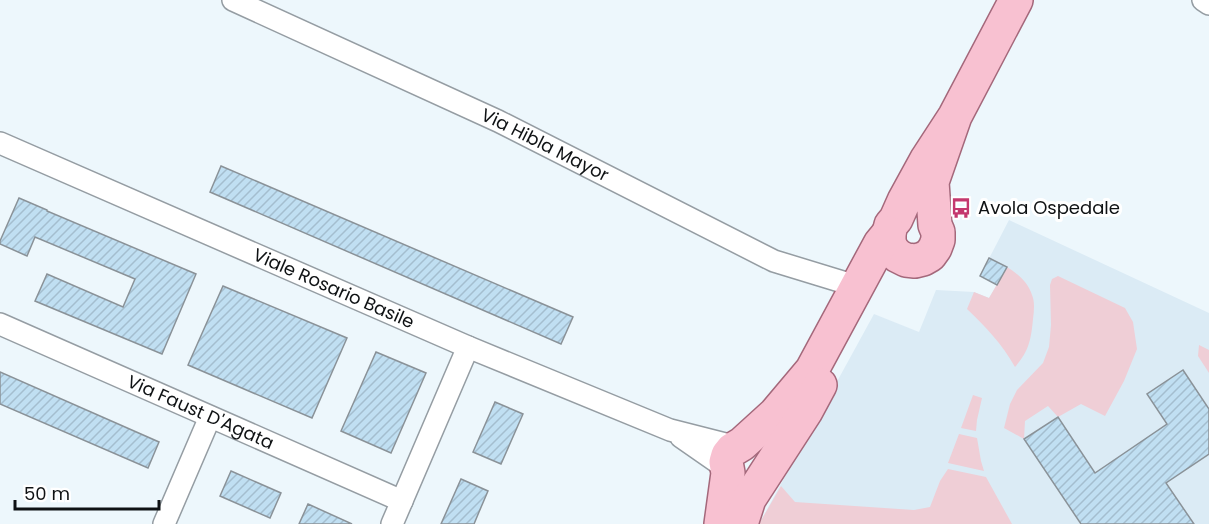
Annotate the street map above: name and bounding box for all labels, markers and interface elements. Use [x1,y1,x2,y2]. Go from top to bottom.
street label: Via Hibla Mayor [477,102,614,187]
place label: Avola Ospedale [978,195,1120,220]
bus stop icon: Avola Ospedale [949,196,973,220]
street label: Viale Rosario Basile [249,242,418,334]
street label: Via Faust D'Agata [123,369,278,455]
scale bar [15,473,159,511]
text: 50 m [24,481,70,506]

